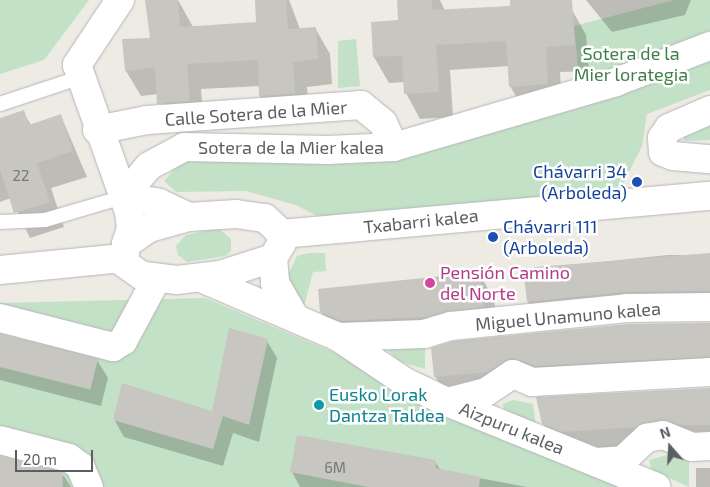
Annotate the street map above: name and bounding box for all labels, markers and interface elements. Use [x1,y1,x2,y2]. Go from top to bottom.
park label: Sotera de la Mier lorategia [574,43,688,86]
street label: Calle Sotera de la Mier [164,96,348,130]
street label: Sotera de la Mier kalea [198,136,384,158]
place label: Chávarri 34 (Arboleda) [533,161,627,203]
house number: 22 [13,167,29,185]
marker: Chávarri 34 (Arboleda) [631,176,643,188]
street label: Txabarri kalea [362,204,480,238]
place label: Chávarri 111 (Arboleda) [503,216,597,258]
marker: Chávarri 111 (Arboleda) [487,231,499,243]
place label: Pensión Camino del Norte [440,262,570,304]
marker: Pensión Camino del Norte [424,277,436,289]
street label: Miguel Unamuno kalea [474,297,662,335]
place label: Eusko Lorak Dantza Taldea [329,384,445,426]
street label: Aizpuru kalea [457,397,567,459]
marker: Eusko Lorak Dantza Taldea [313,399,325,411]
north arrow [645,422,695,472]
text: N [657,423,672,442]
scale bar [18,440,95,472]
text: 20 m [23,450,57,468]
house number: 6M [324,459,346,477]

